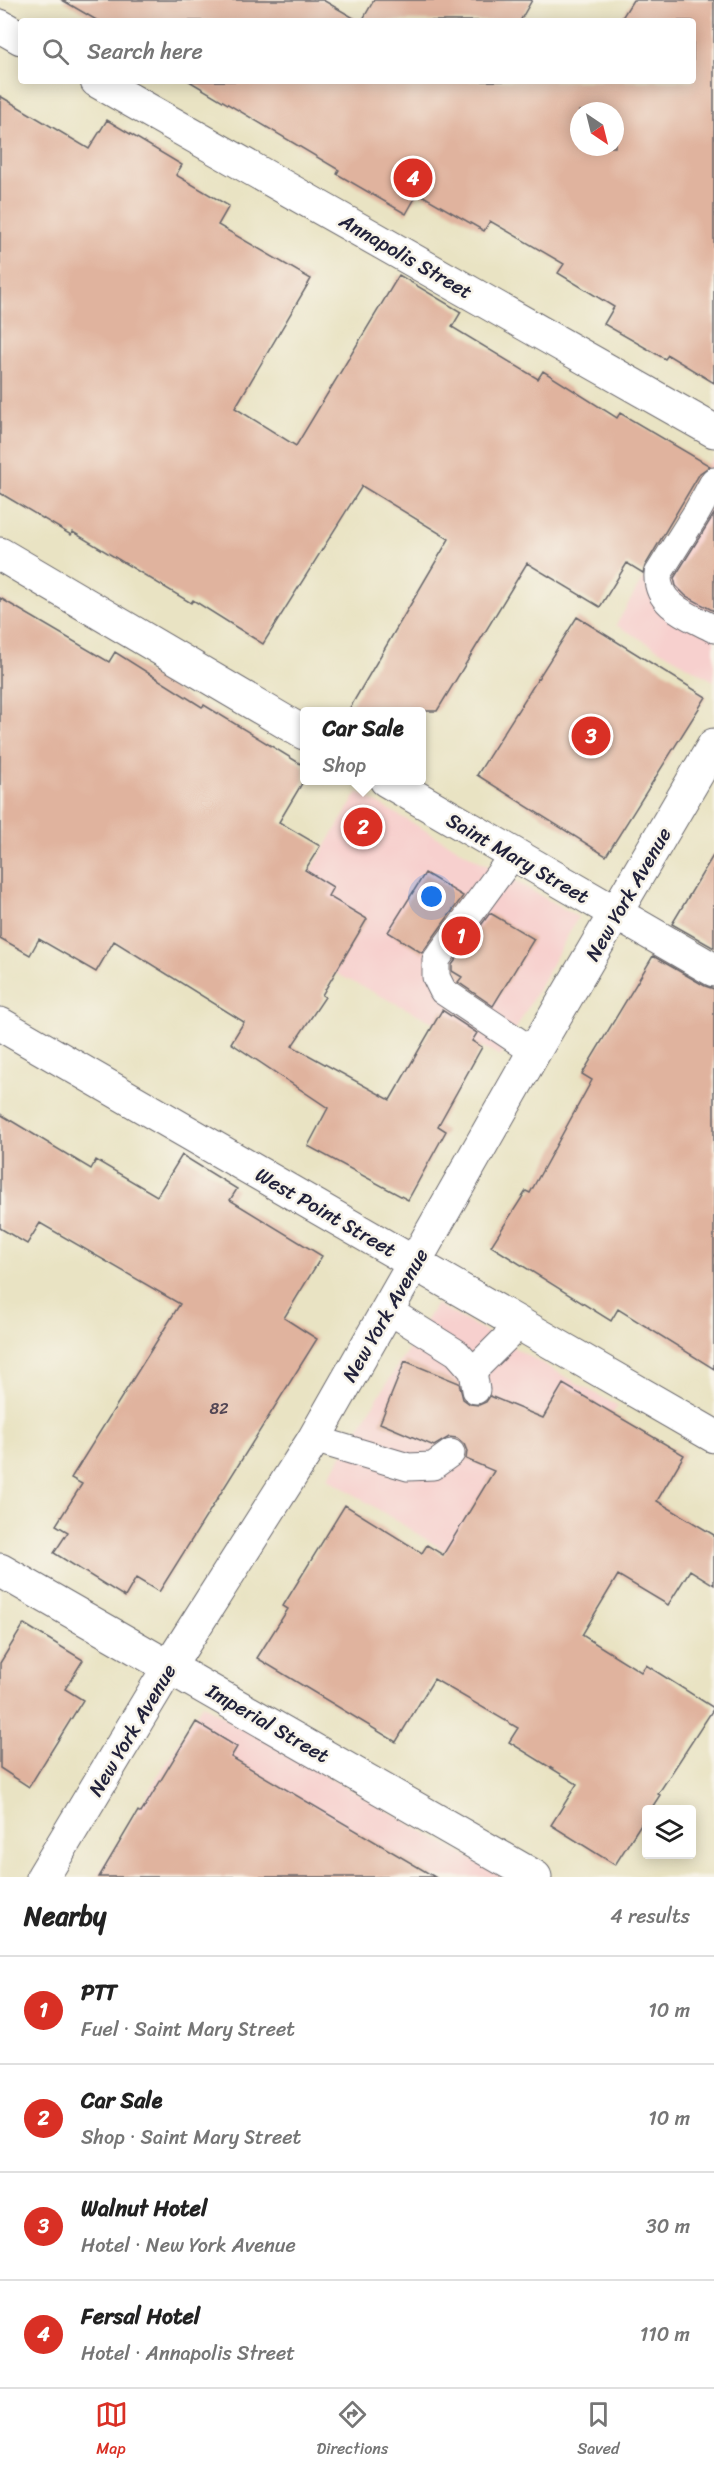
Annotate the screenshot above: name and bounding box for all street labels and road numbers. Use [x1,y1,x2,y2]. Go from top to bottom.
street label: Annapolis Street [332,203,479,309]
street label: Saint Mary Street [439,803,596,914]
street label: New York Avenue [576,821,681,968]
street label: West Point Street [249,1158,403,1267]
street label: New York Avenue [333,1242,438,1389]
street label: New York Avenue [79,1657,186,1804]
street label: Imperial Street [199,1673,336,1773]

